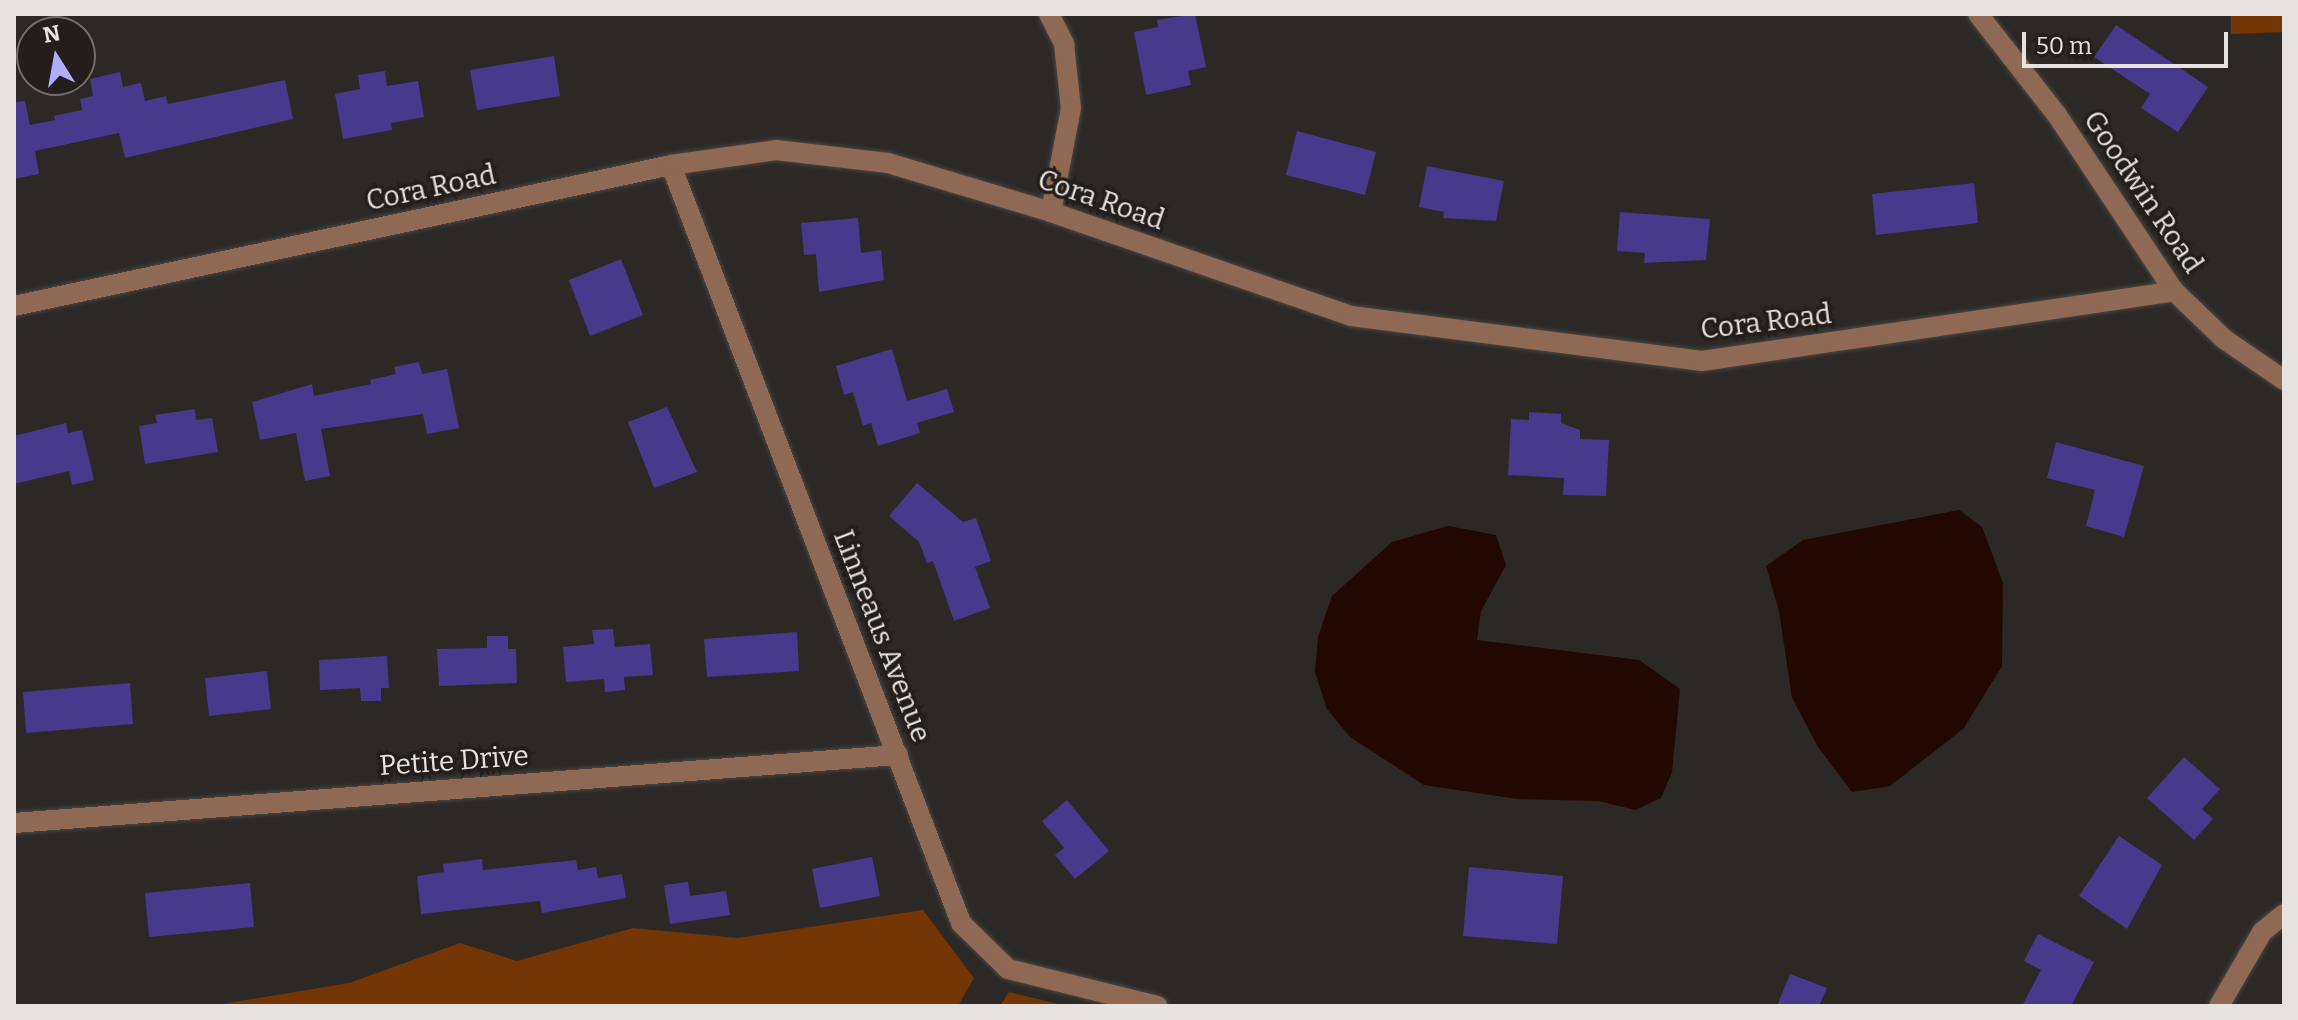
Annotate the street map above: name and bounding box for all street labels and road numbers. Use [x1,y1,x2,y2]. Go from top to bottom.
street label: Goodwin Road [2076,104,2210,280]
street label: Cora Road [363,158,499,218]
street label: Cora Road [1033,163,1169,237]
street label: Cora Road [1699,297,1833,347]
street label: Linneaus Avenue [826,525,938,747]
street label: Petite Drive [378,739,530,783]

